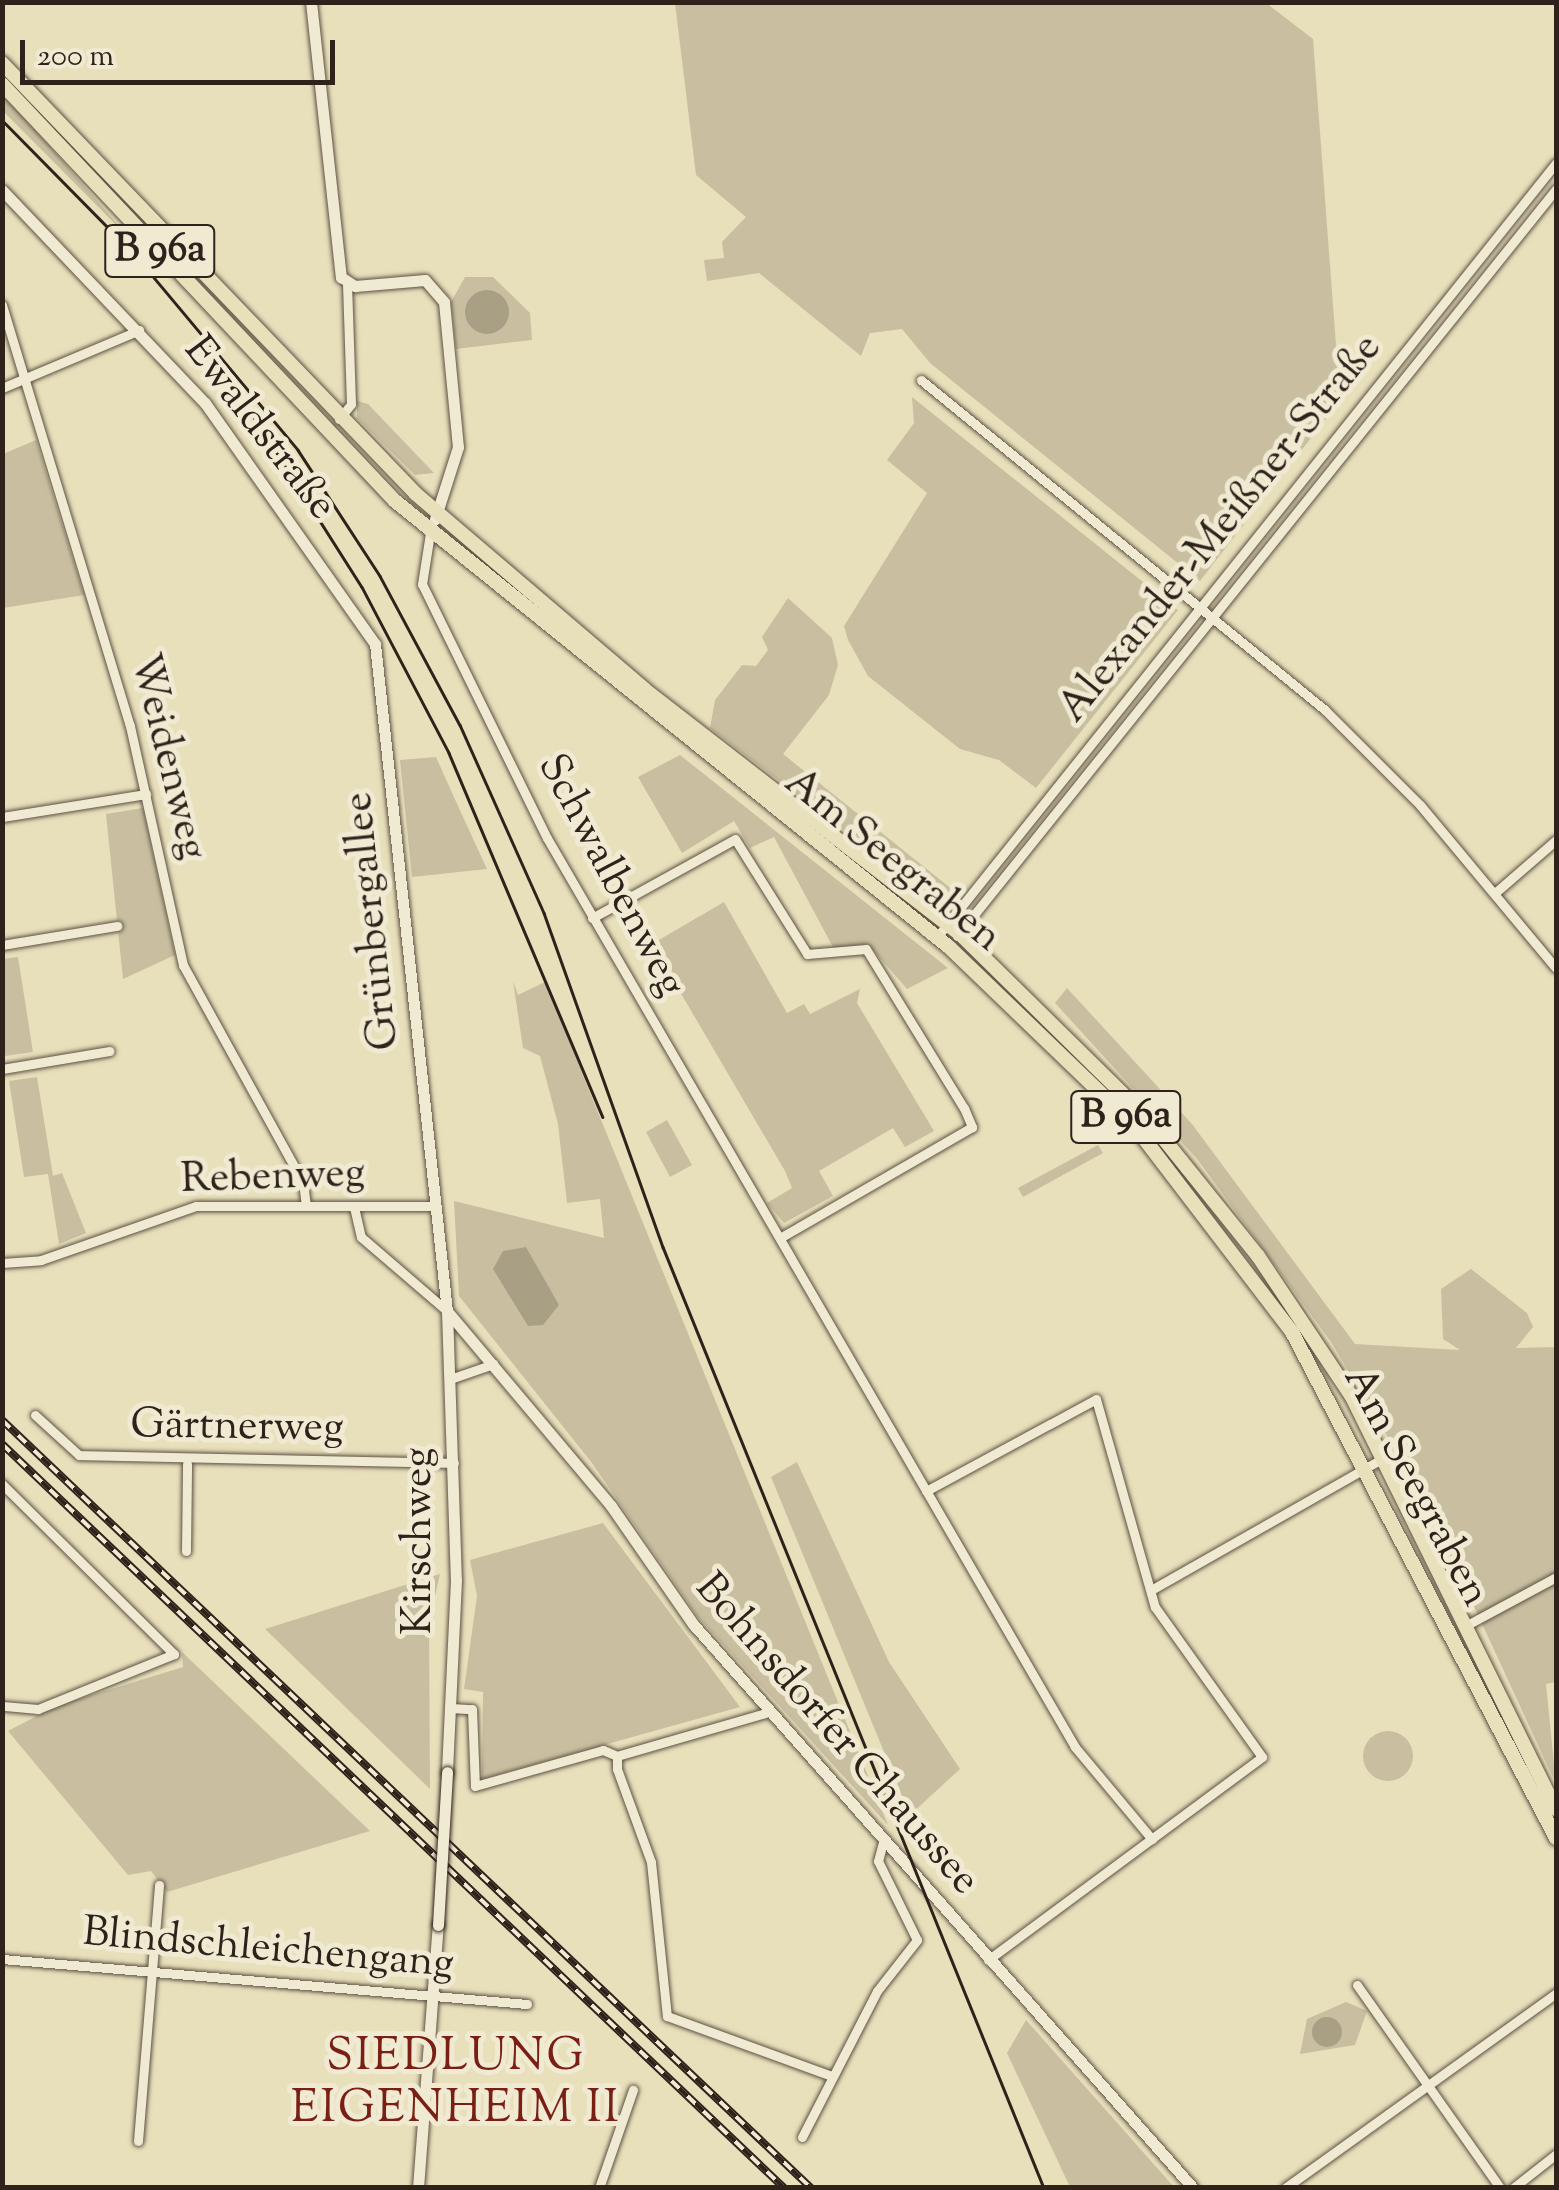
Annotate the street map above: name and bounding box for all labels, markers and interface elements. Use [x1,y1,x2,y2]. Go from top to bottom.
scale bar [25,20,340,82]
text: 200 m [37,36,114,79]
road number: B 96a [102,216,218,286]
street label: Alexander-Meißner-Straße [1049,325,1393,733]
street label: Ewaldstraße [172,327,346,531]
street label: Weidenweg [117,649,217,865]
street label: Schwalbenweg [525,746,695,1006]
street label: Am Seegraben [773,758,1011,964]
street label: Grünbergallee [334,790,412,1052]
road number: B 96a [1068,1082,1184,1152]
street label: Rebenweg [180,1150,366,1206]
street label: Am Seegraben [1331,1358,1499,1616]
street label: Gärtnerweg [130,1401,344,1455]
street label: Kirschweg [395,1447,445,1635]
street label: Bohnsdorfer Chaussee [683,1564,989,1906]
street label: Blindschleichengang [80,1909,456,1991]
district label: SIEDLUNG EIGENHEIM II [291,2032,621,2138]

